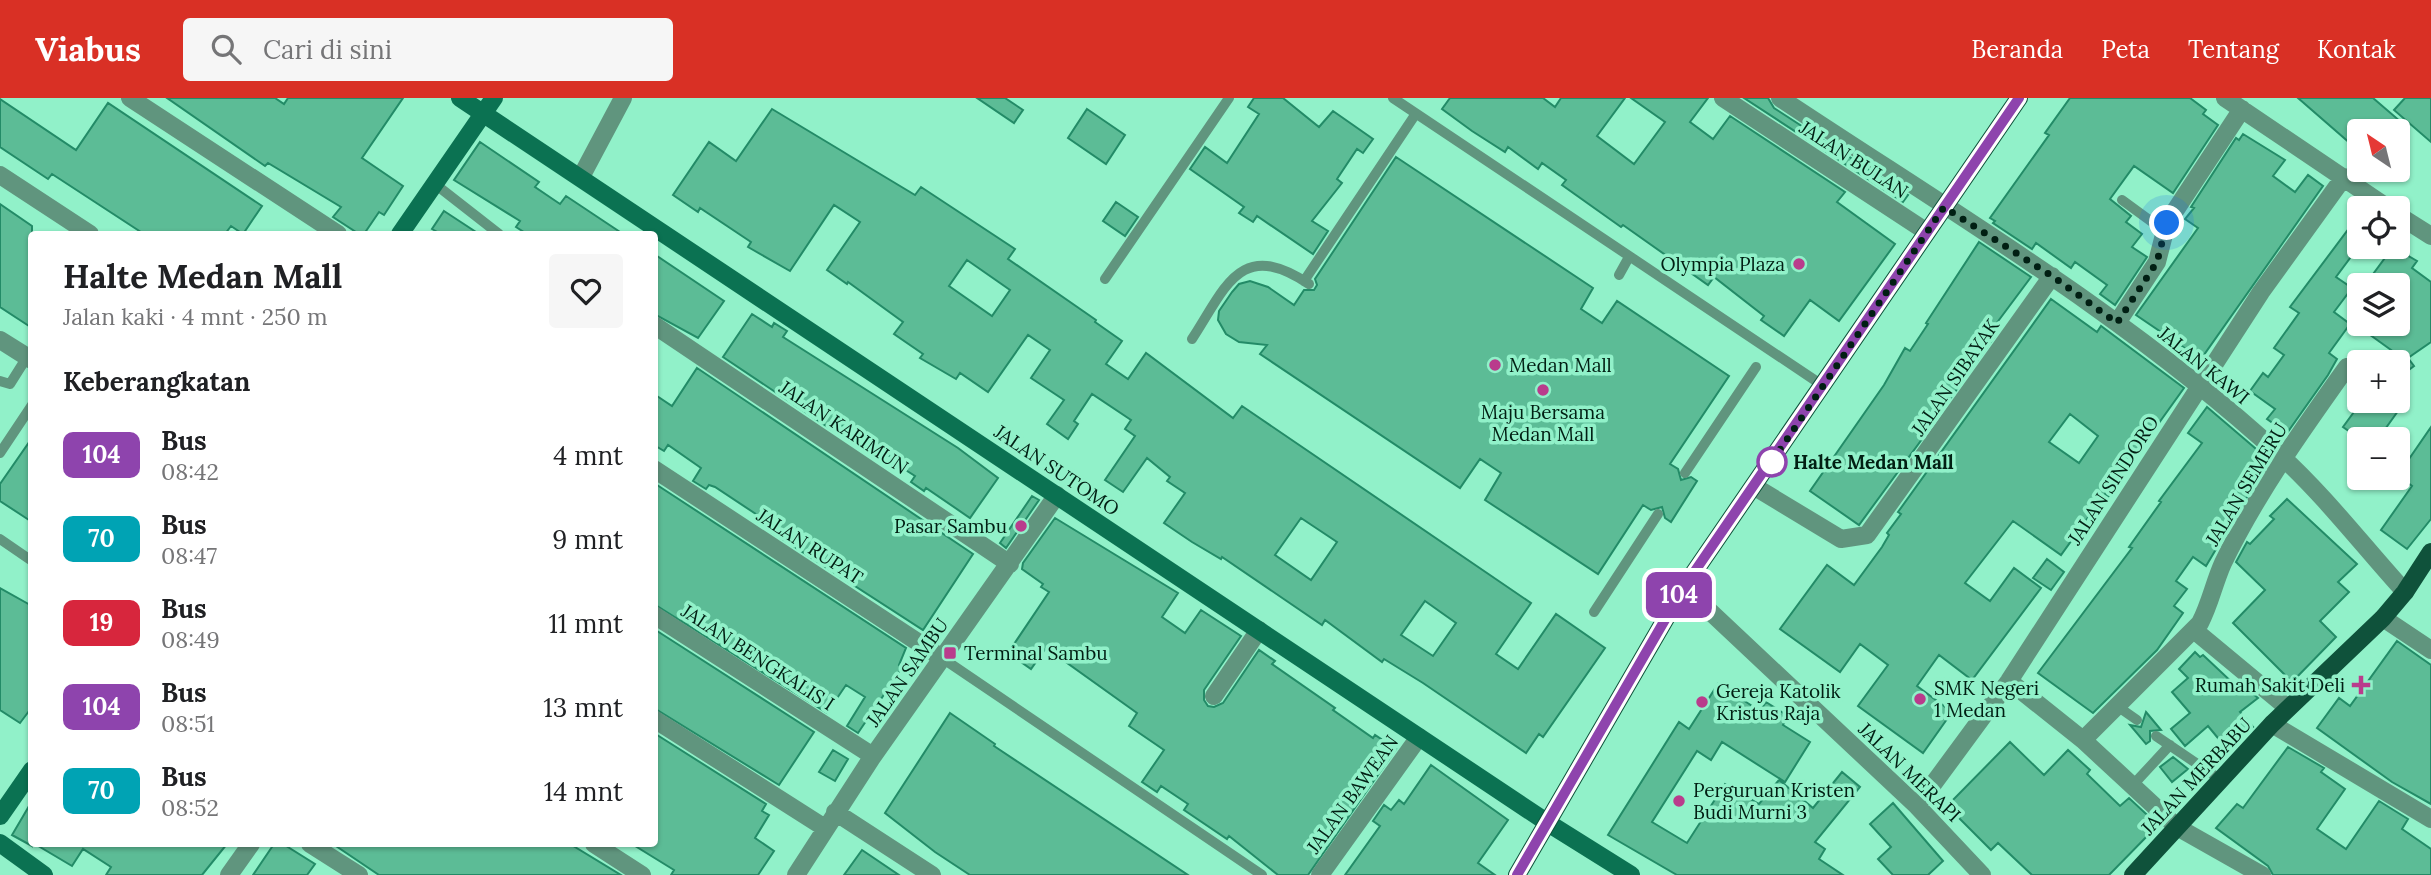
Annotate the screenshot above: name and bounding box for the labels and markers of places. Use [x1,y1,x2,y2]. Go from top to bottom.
place label: Olympia Plaza [1660,252,1785,276]
marker: Olympia Plaza [1791,256,1807,272]
place label: Medan Mall [1509,353,1612,377]
marker: Medan Mall [1487,357,1503,373]
marker: Maju Bersama Medan Mall [1535,382,1551,398]
place label: Maju Bersama Medan Mall [1481,400,1605,446]
marker: Halte Medan Mall [1757,447,1787,477]
place label: Halte Medan Mall [1793,450,1954,474]
place label: Pasar Sambu [894,514,1007,538]
marker: Pasar Sambu [1013,518,1029,534]
place label: Terminal Sambu [964,641,1108,665]
marker: Terminal Sambu [942,645,958,661]
place label: Rumah Sakit Deli [2195,673,2345,697]
marker: Rumah Sakit Deli [2351,675,2371,695]
place label: SMK Negeri 1 Medan [1934,676,2039,722]
place label: Gereja Katolik Kristus Raja [1716,679,1842,725]
marker: SMK Negeri 1 Medan [1912,691,1928,707]
marker: Gereja Katolik Kristus Raja [1694,694,1710,710]
place label: Perguruan Kristen Budi Murni 3 [1693,778,1855,824]
marker: Perguruan Kristen Budi Murni 3 [1671,793,1687,809]

